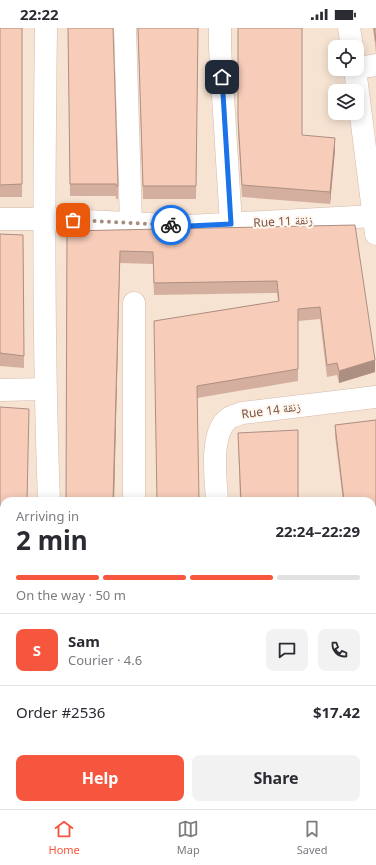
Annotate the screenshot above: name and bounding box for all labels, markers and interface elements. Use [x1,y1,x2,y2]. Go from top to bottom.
text: 22:22 [20,4,59,24]
map controls [328,40,364,120]
button: locate [328,40,364,76]
pin [205,60,239,94]
icon: home [211,66,233,88]
button: layers [328,84,364,120]
pin [56,203,90,237]
courier [151,205,191,245]
icon: bag [62,209,84,231]
street label: Rue 11 زنقة [253,211,314,231]
icon: bike [160,214,182,236]
street label: Rue 14 زنقة [240,397,302,423]
text: Arriving in [16,507,79,525]
text: 22:24–22:29 [275,521,360,541]
text: 2 min [16,522,88,558]
text: On the way · 50 m [16,586,126,604]
button: chat [266,629,308,671]
button: phone [318,629,360,671]
text: Sam [68,631,100,651]
text: S [33,640,41,660]
text: Courier · 4.6 [68,651,142,669]
text: Order #2536 [16,702,105,722]
text: $17.42 [313,702,360,722]
button: Help [16,755,184,801]
button: Share [192,755,360,801]
tab: Home [49,818,80,857]
tab: Map [177,818,200,857]
tab: Saved [297,818,328,857]

